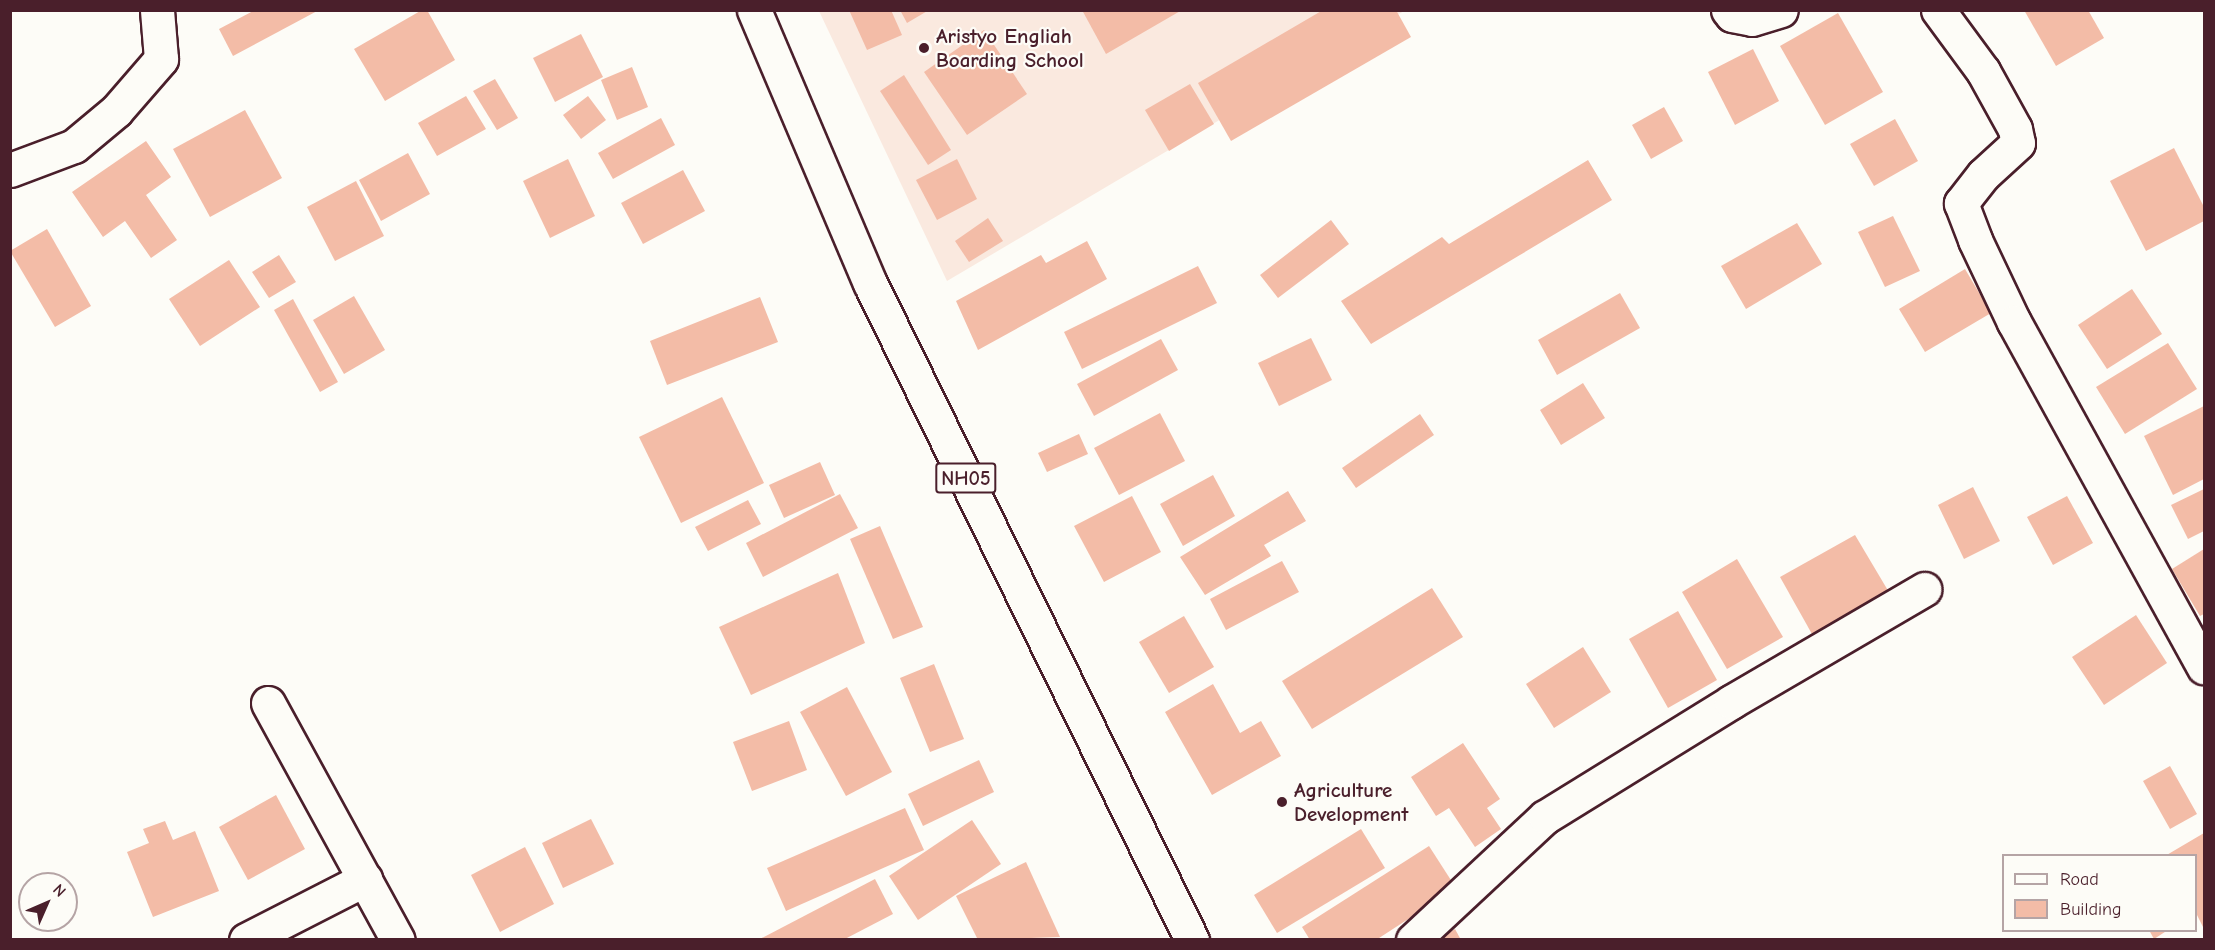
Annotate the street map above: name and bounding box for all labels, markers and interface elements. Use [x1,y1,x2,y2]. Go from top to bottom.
place label: Aristyo Engliah Boarding School [936,23,1084,73]
marker: Aristyo Engliah Boarding School [917,41,931,55]
road number: NH05 [934,461,998,495]
place label: Agriculture Development [1294,777,1408,827]
marker: Agriculture Development [1275,795,1289,809]
legend [2002,854,2197,932]
text: Road [2060,869,2099,890]
north arrow [18,872,78,932]
text: N [49,881,69,901]
text: Building [2060,899,2122,920]

